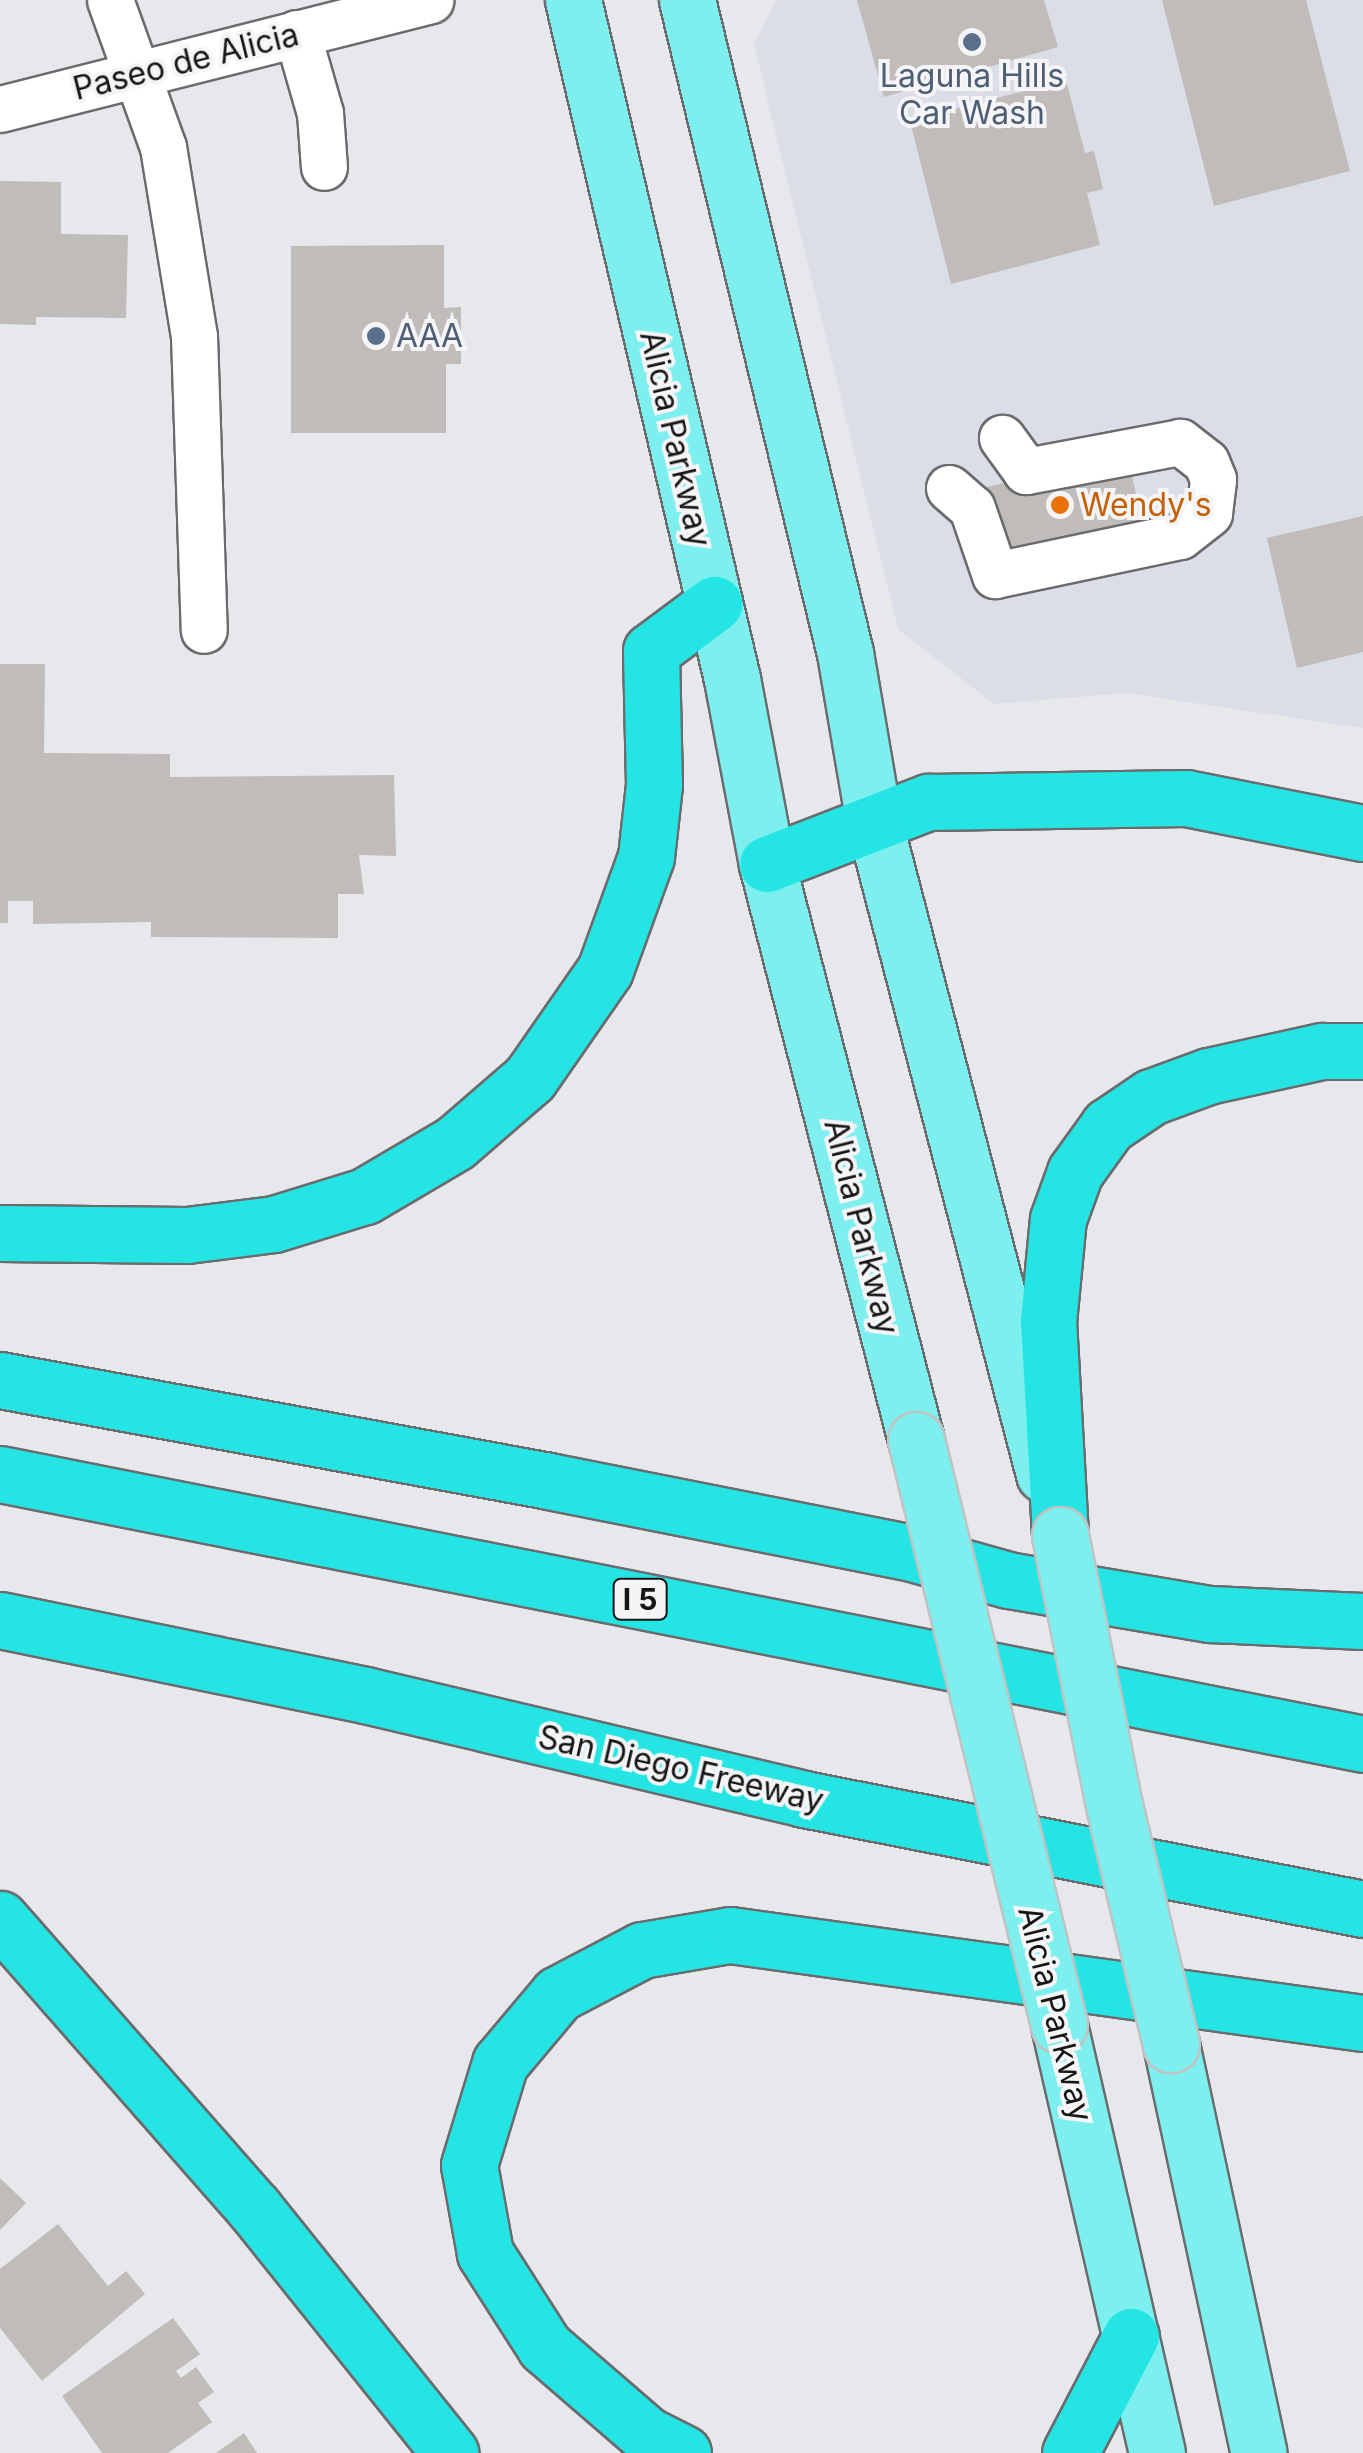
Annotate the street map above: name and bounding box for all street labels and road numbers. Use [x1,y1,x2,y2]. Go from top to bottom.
street label: Paseo de Alicia [69,15,303,109]
street label: Alicia Parkway [631,327,719,551]
street label: Alicia Parkway [816,1115,906,1339]
road number: I 5 [612,1574,668,1624]
street label: San Diego Freeway [535,1717,827,1821]
street label: Alicia Parkway [1010,1902,1100,2126]

